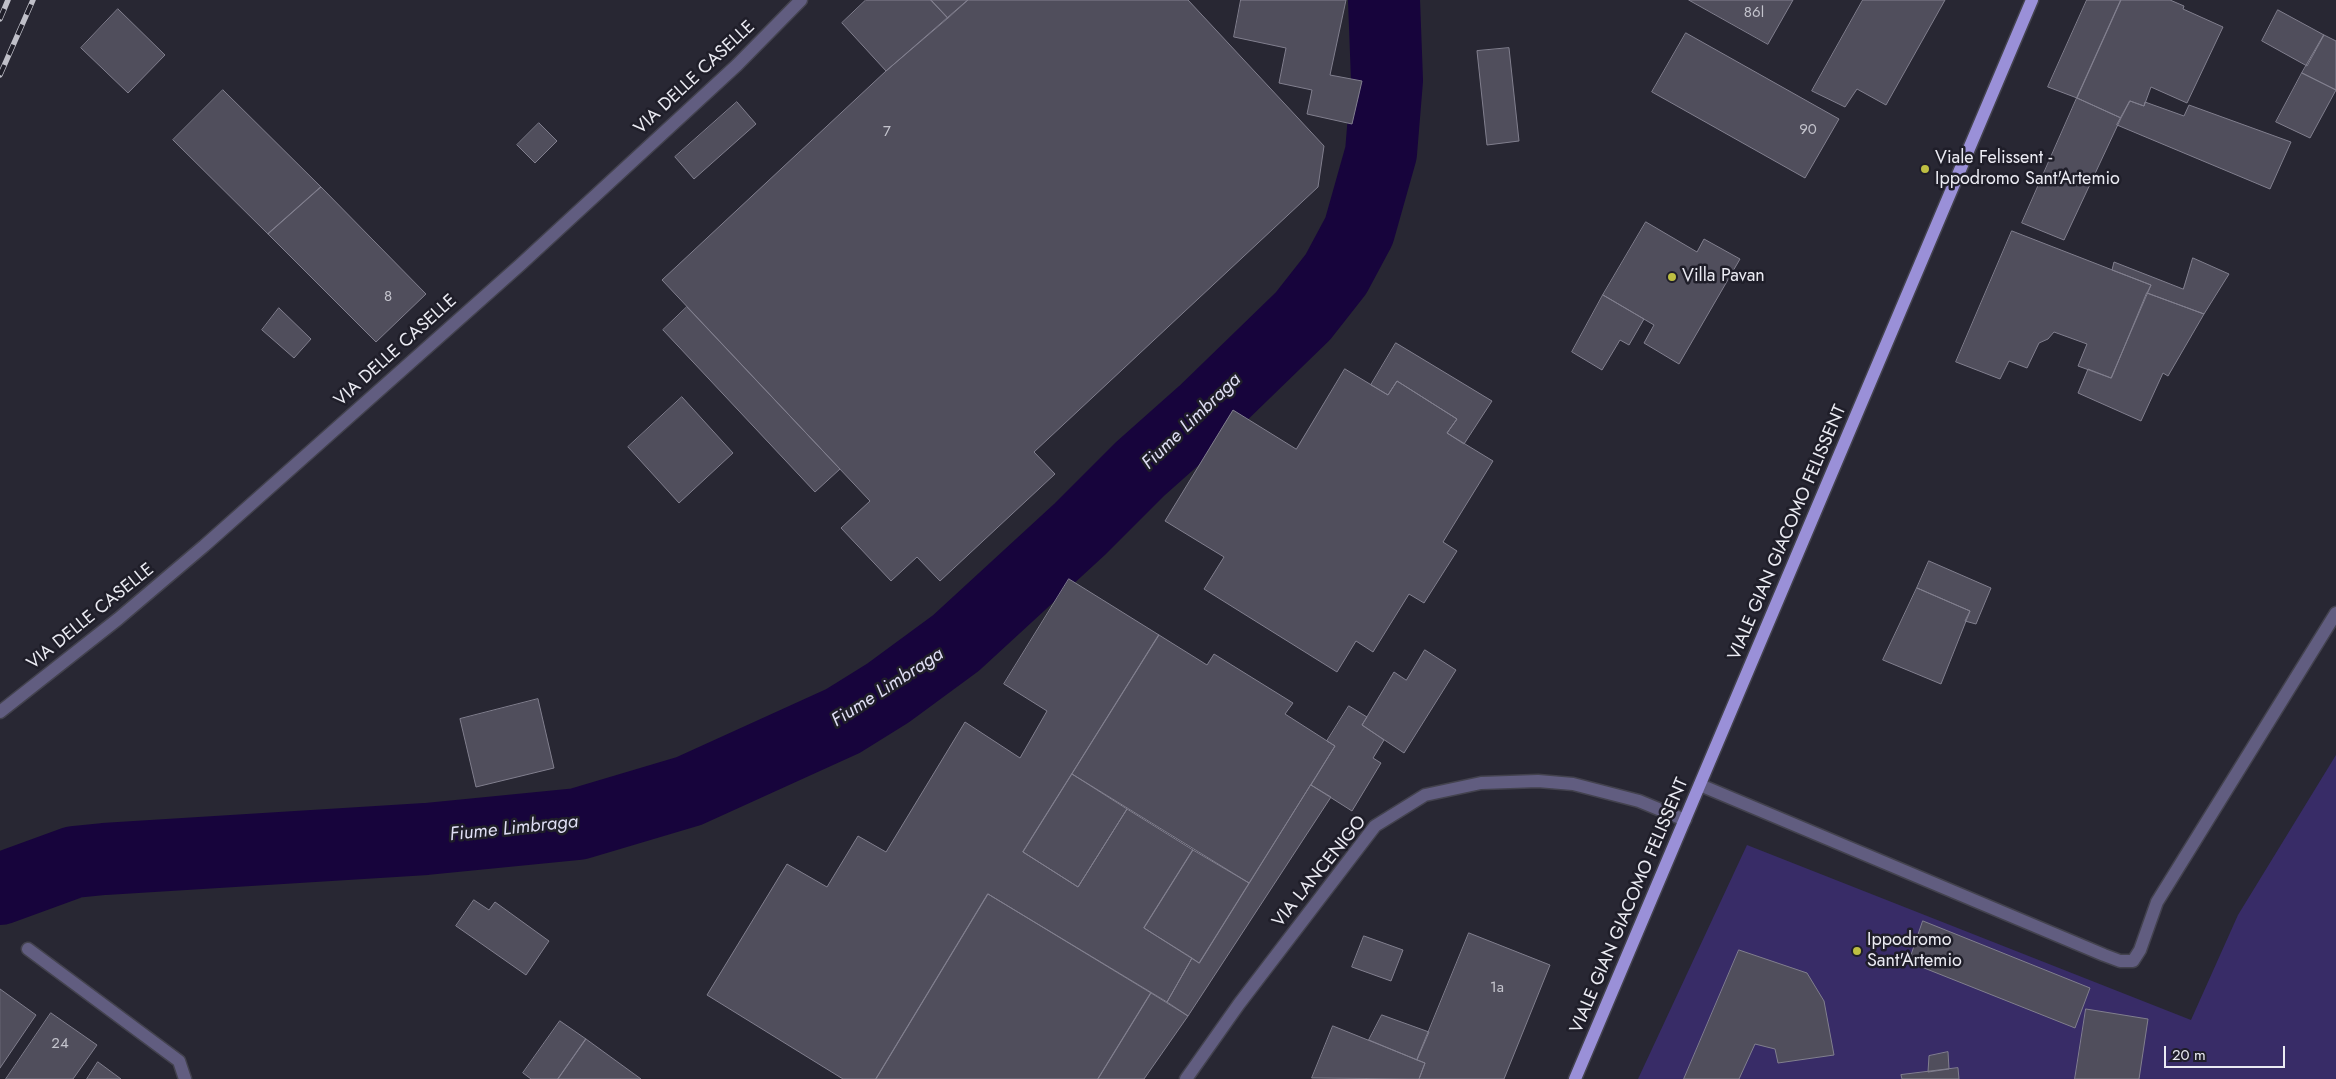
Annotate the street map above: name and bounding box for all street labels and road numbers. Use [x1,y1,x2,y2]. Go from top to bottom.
street label: VIA DELLE CASELLE [630,17,760,139]
street label: VIA DELLE CASELLE [330,290,462,412]
street label: VIALE GIAN GIACOMO FELISSENT [1724,402,1852,664]
street label: VIA DELLE CASELLE [23,559,159,675]
street label: VIALE GIAN GIACOMO FELISSENT [1566,775,1694,1037]
street label: VIA LANCENIGO [1269,812,1371,932]

